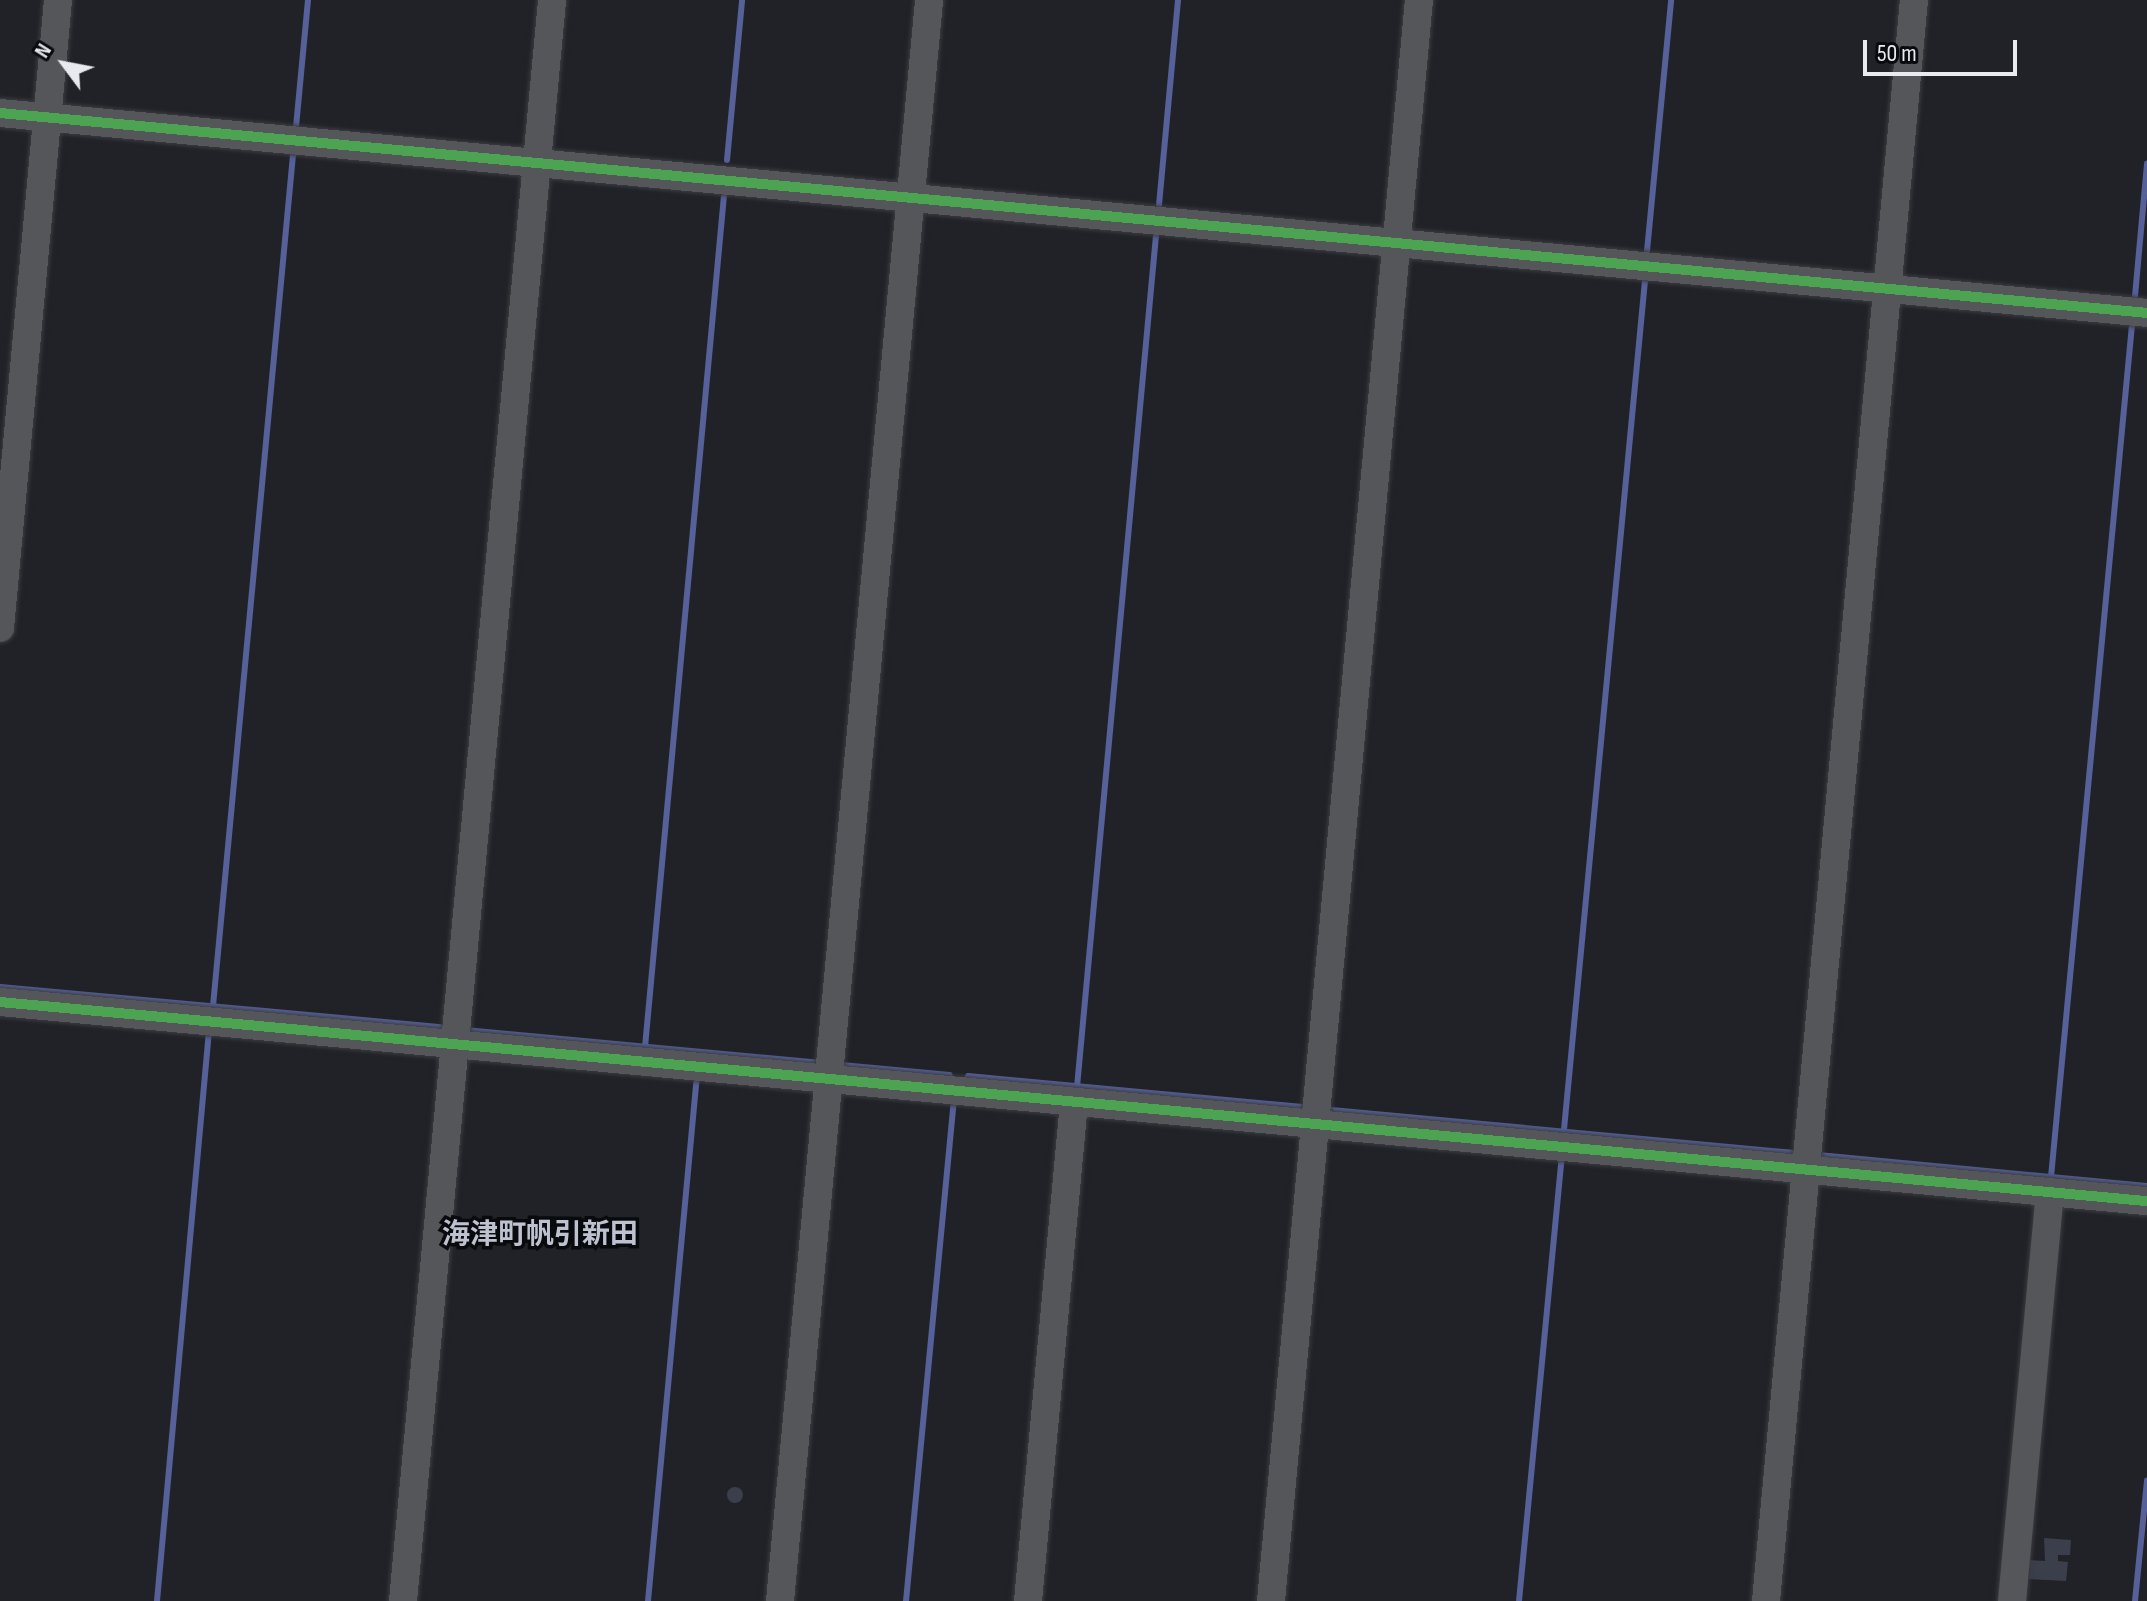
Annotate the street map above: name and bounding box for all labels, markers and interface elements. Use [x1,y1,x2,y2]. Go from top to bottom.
north arrow [24,24,104,104]
scale bar [1867,24,2021,74]
text: N [29,39,58,63]
text: 50 m [1877,39,1917,68]
district label: 海津町帆引新田 [442,1218,638,1252]

